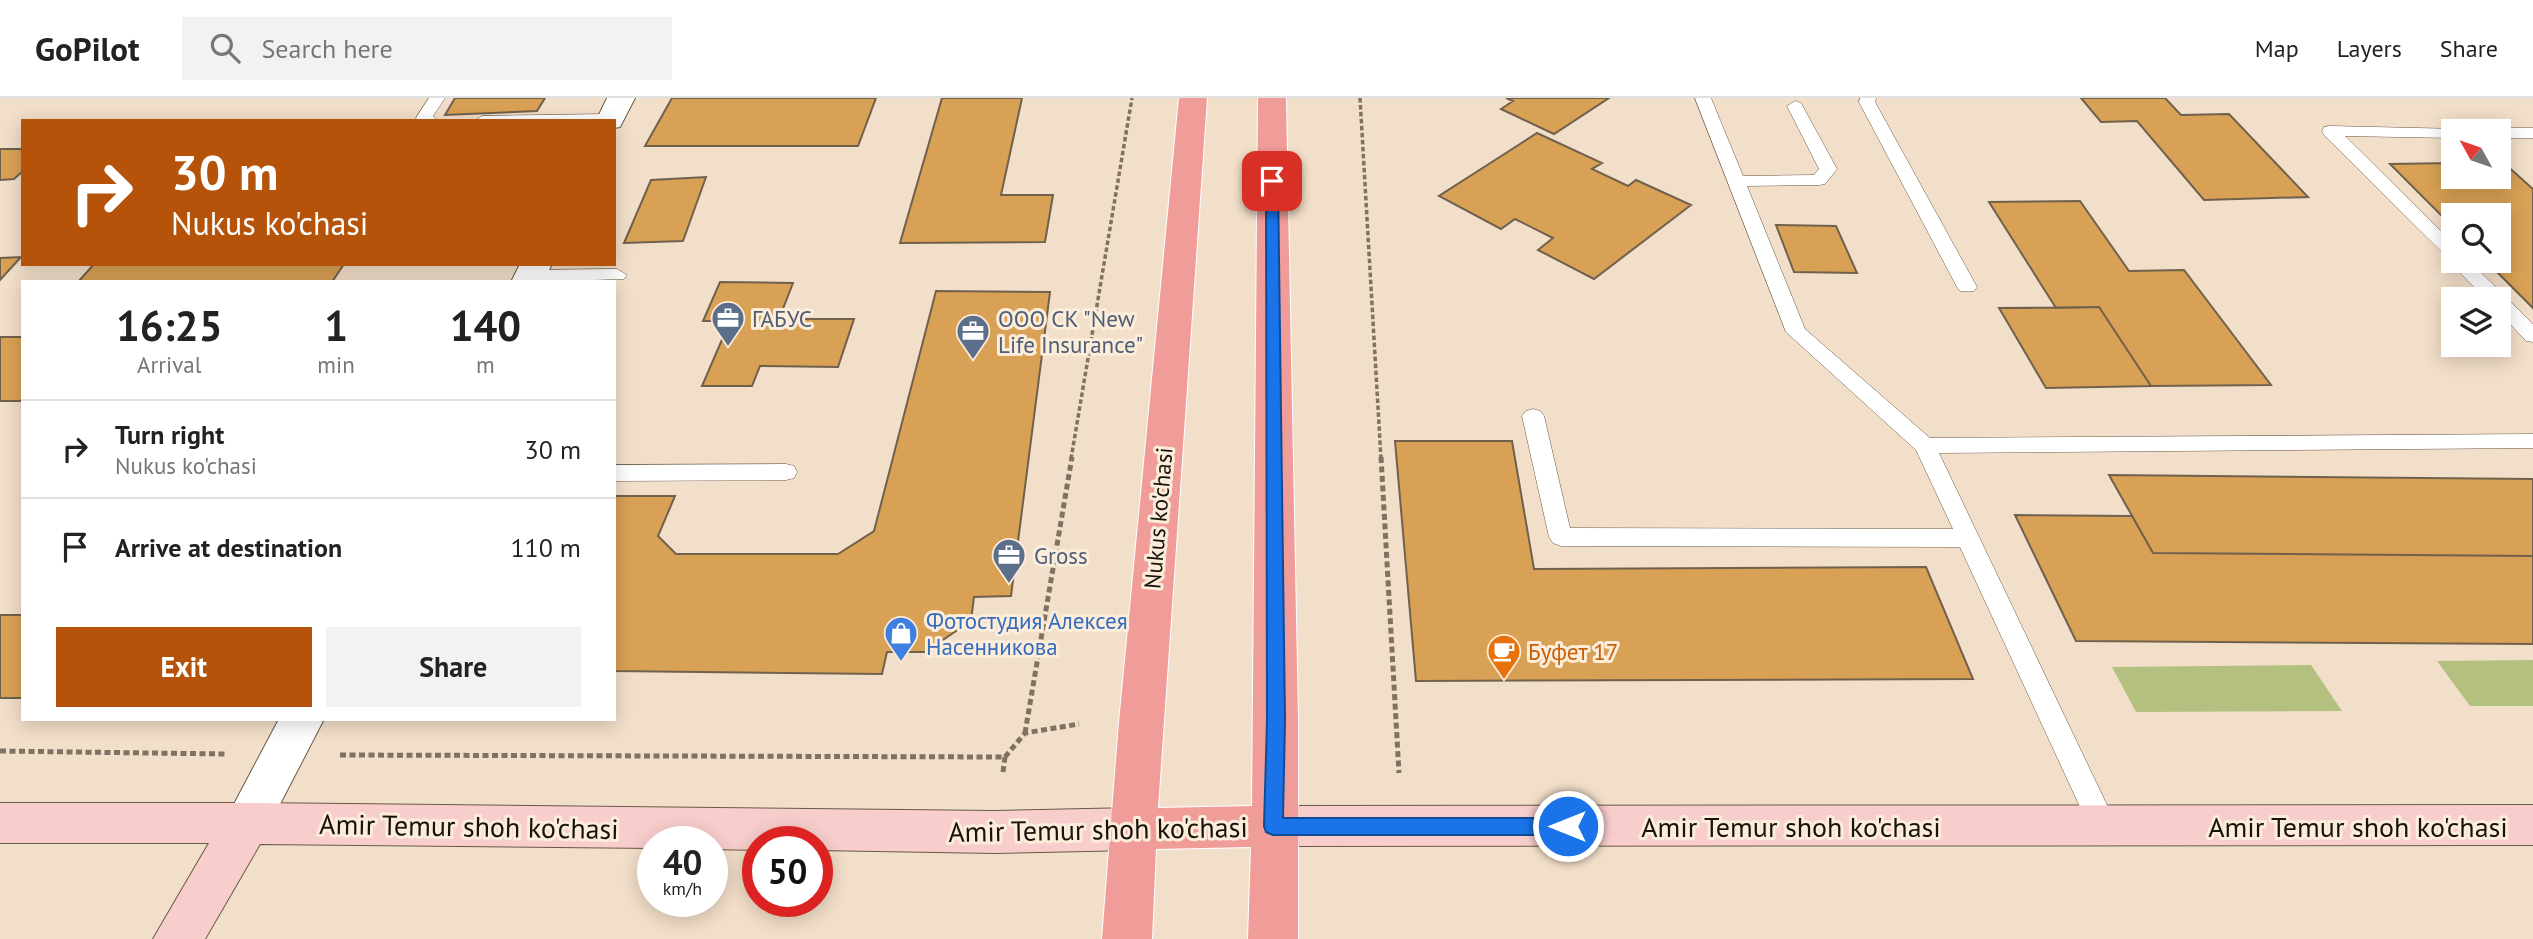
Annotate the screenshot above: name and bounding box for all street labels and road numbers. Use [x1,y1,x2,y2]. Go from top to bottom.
street label: Nukus ko'chasi [1137,446,1179,590]
street label: Amir Temur shoh ko'chasi [319,805,619,847]
street label: Amir Temur shoh ko'chasi [948,808,1248,850]
street label: Amir Temur shoh ko'chasi [1641,808,1941,845]
street label: Amir Temur shoh ko'chasi [2208,808,2508,845]

